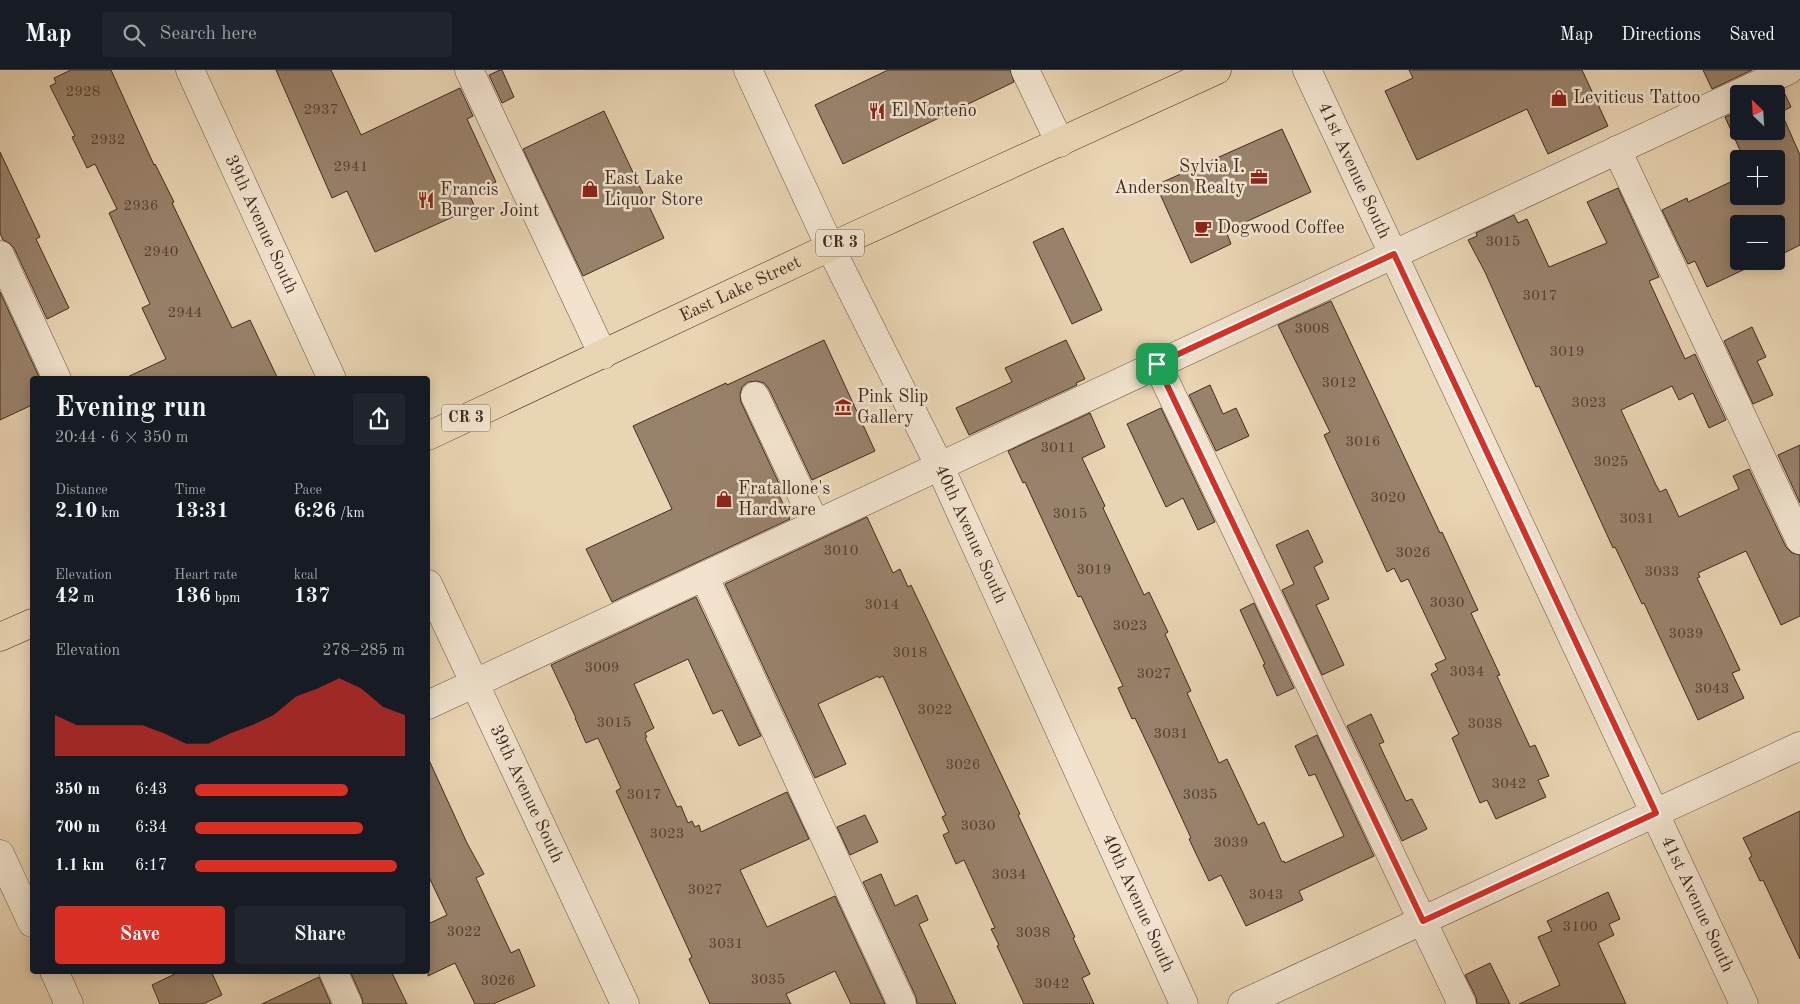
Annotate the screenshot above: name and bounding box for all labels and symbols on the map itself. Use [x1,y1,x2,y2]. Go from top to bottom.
house number: 2928 [66,85,100,100]
north arrow [1730,85,1785,140]
shop icon: Leviticus Tattoo [1549,88,1569,108]
place label: Leviticus Tattoo [1573,89,1701,107]
street label: 41st Avenue South [1314,100,1394,242]
restaurant icon: El Norteño [867,101,887,121]
place label: El Norteño [891,102,977,120]
house number: 2937 [304,103,338,118]
house number: 2932 [91,133,125,148]
street label: 39th Avenue South [221,152,301,297]
place label: Sylvia I. Anderson Realty [1114,158,1245,197]
house number: 2941 [334,160,368,175]
office icon: Sylvia I. Anderson Realty [1249,167,1269,187]
place label: East Lake Liquor Store [604,170,703,209]
shop icon: East Lake Liquor Store [580,179,600,199]
place label: Francis Burger Joint [440,181,539,220]
restaurant icon: Francis Burger Joint [416,190,436,210]
house number: 2936 [124,199,158,214]
cafe icon: Dogwood Coffee [1193,218,1213,238]
place label: Dogwood Coffee [1217,219,1345,237]
road number: CR 3 [816,230,864,257]
house number: 3015 [1486,235,1520,250]
house number: 2940 [144,245,178,260]
street label: East Lake Street [677,253,804,325]
house number: 3017 [1523,289,1557,304]
house number: 2944 [168,306,202,321]
house number: 3008 [1295,322,1329,337]
pin [1136,343,1178,385]
house number: 3019 [1550,345,1584,360]
house number: 3012 [1322,376,1356,391]
place label: Pink Slip Gallery [857,388,928,427]
house number: 3023 [1572,396,1606,411]
museum icon: Pink Slip Gallery [833,397,853,417]
road number: CR 3 [442,404,490,432]
house number: 3016 [1346,435,1380,450]
house number: 3011 [1041,441,1075,456]
house number: 3025 [1594,455,1628,470]
street label: 40th Avenue South [931,462,1010,607]
place label: Fratallone's Hardware [738,480,831,519]
shop icon: Fratallone's Hardware [714,489,734,509]
house number: 3020 [1371,491,1405,506]
house number: 3015 [1053,507,1087,522]
house number: 3031 [1620,512,1654,527]
house number: 3010 [824,544,858,559]
house number: 3026 [1396,546,1430,561]
house number: 3019 [1077,563,1111,578]
house number: 3033 [1645,565,1679,580]
house number: 3030 [1430,596,1464,611]
house number: 3014 [865,598,899,613]
house number: 3023 [1113,619,1147,634]
house number: 3039 [1669,627,1703,642]
house number: 3018 [893,646,927,661]
house number: 3009 [585,661,619,676]
house number: 3034 [1450,665,1484,680]
house number: 3027 [1137,667,1171,682]
house number: 3043 [1695,682,1729,697]
house number: 3022 [918,703,952,718]
house number: 3015 [597,716,631,731]
house number: 3038 [1468,717,1502,732]
street label: 39th Avenue South [486,722,567,866]
house number: 3031 [1154,727,1188,742]
house number: 3026 [946,758,980,773]
house number: 3042 [1492,777,1526,792]
house number: 3017 [627,788,661,803]
house number: 3035 [1183,788,1217,803]
house number: 3030 [961,819,995,834]
house number: 3023 [650,827,684,842]
street label: 40th Avenue South [1099,831,1177,975]
street label: 41st Avenue South [1658,833,1737,975]
house number: 3039 [1214,836,1248,851]
house number: 3034 [992,868,1026,883]
house number: 3027 [688,883,722,898]
house number: 3043 [1249,888,1283,903]
house number: 3100 [1563,920,1597,935]
house number: 3022 [447,925,481,940]
house number: 3038 [1016,926,1050,941]
house number: 3031 [709,937,743,952]
house number: 3035 [751,973,785,988]
house number: 3026 [481,974,515,989]
house number: 3042 [1035,977,1069,992]

